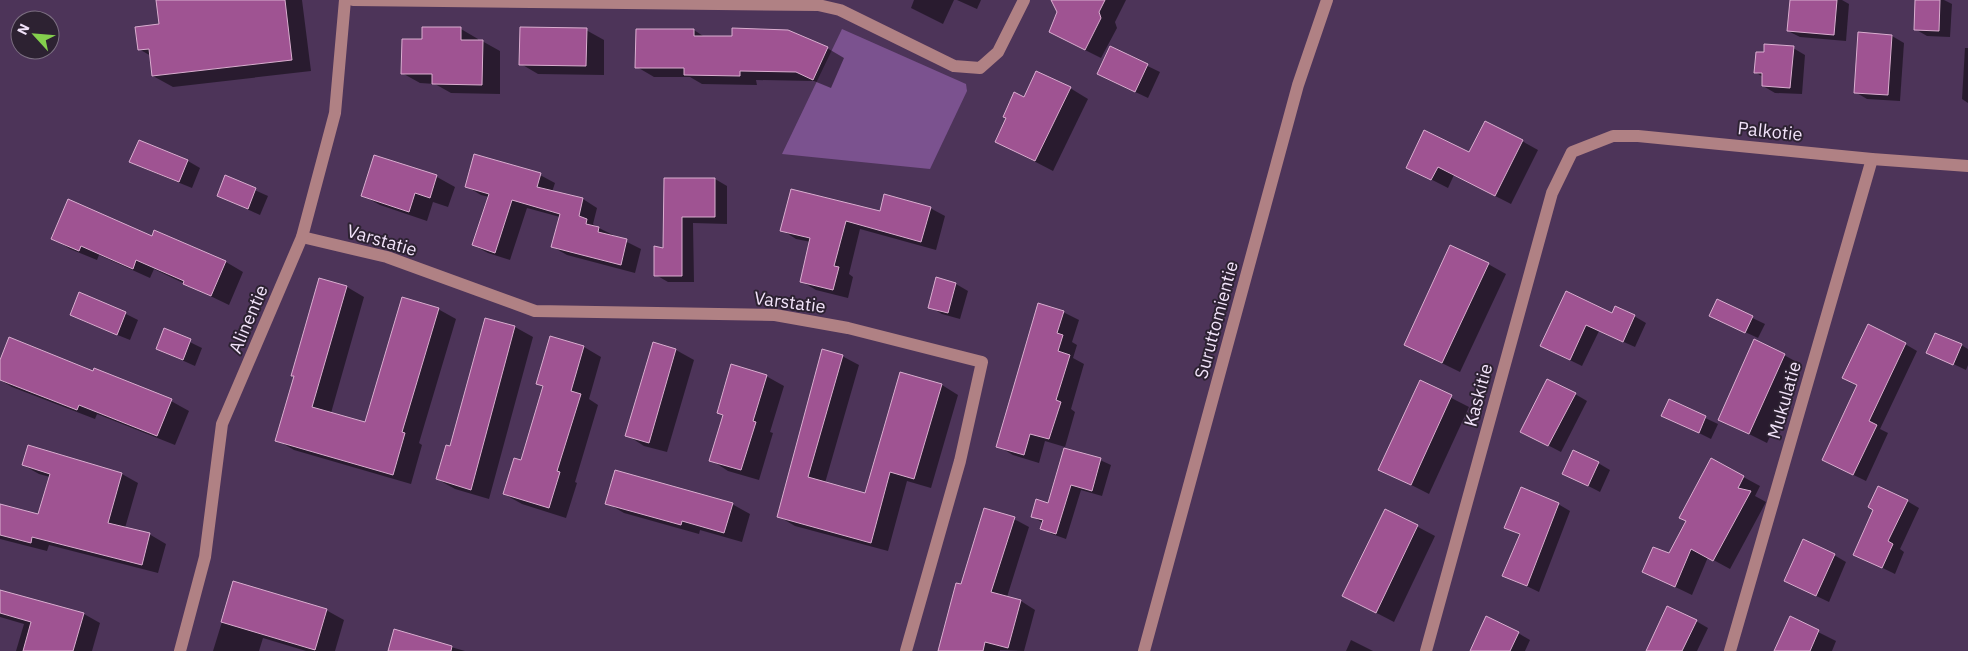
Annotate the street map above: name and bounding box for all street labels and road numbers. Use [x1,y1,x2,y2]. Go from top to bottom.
street label: Palkotie [1736,116,1804,146]
street label: Varstatie [344,219,420,261]
street label: Suruttomientie [1189,258,1243,381]
street label: Alinentie [223,281,273,357]
street label: Varstatie [753,286,827,318]
street label: Mukulatie [1762,358,1806,441]
street label: Kaskitie [1459,361,1497,429]

